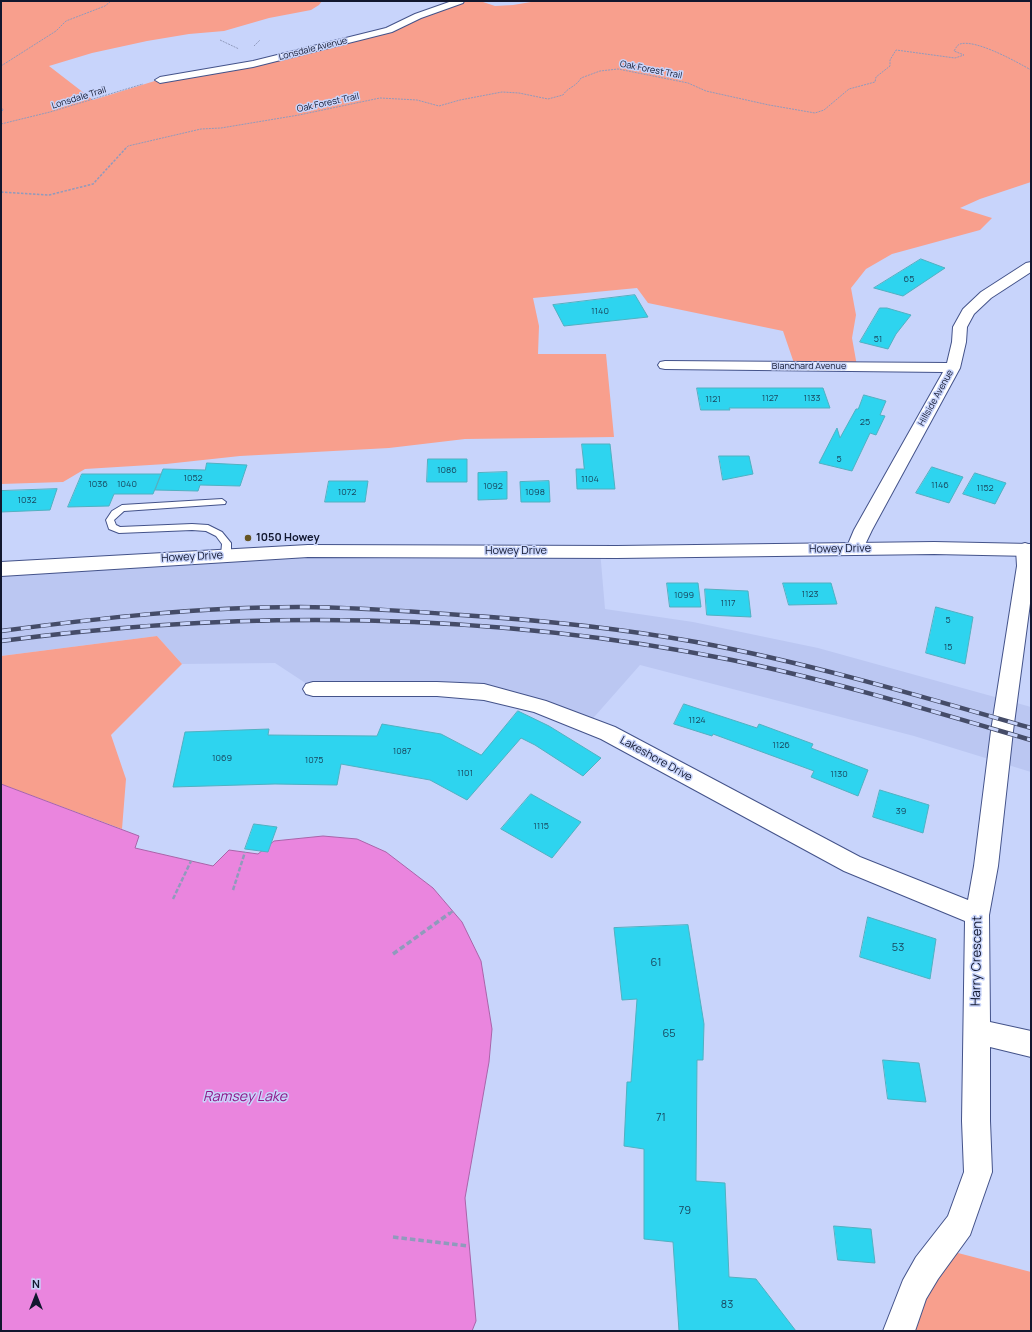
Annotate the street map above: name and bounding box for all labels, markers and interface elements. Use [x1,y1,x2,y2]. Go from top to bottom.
street label: Lonsdale Avenue [278,35,348,63]
street label: Oak Forest Trail [619,59,683,81]
street label: Lonsdale Trail [50,85,108,111]
street label: Oak Forest Trail [296,91,360,115]
house number: 65 [904,274,914,284]
house number: 1140 [591,306,609,316]
house number: 51 [874,334,882,344]
street label: Blanchard Avenue [772,361,846,371]
street label: Hillside Avenue [916,368,956,428]
house number: 1127 [762,393,778,403]
house number: 1133 [804,393,820,403]
house number: 1121 [705,394,721,404]
house number: 25 [860,417,870,427]
house number: 5 [836,454,842,464]
house number: 1086 [437,465,457,475]
house number: 1052 [183,473,203,483]
house number: 1104 [581,474,599,484]
house number: 1036 [88,479,108,489]
house number: 1040 [117,479,137,489]
house number: 1146 [931,480,949,490]
house number: 1092 [483,481,503,491]
house number: 1152 [976,483,994,493]
house number: 1072 [338,487,356,497]
house number: 1098 [525,487,545,497]
house number: 1032 [17,495,37,505]
place label: 1050 Howey [256,531,320,545]
marker: 1050 Howey [243,533,253,543]
street label: Howey Drive [809,542,871,556]
street label: Howey Drive [485,544,547,558]
street label: Howey Drive [161,549,223,565]
house number: 1123 [801,589,819,599]
house number: 1099 [674,590,694,600]
house number: 1117 [720,598,736,608]
house number: 5 [945,615,951,625]
house number: 15 [944,642,952,652]
house number: 1124 [688,715,706,725]
street label: Lakeshore Drive [618,734,694,784]
house number: 1126 [772,740,790,750]
house number: 1087 [393,746,411,756]
house number: 1069 [212,753,232,763]
house number: 1075 [305,755,323,765]
house number: 1101 [457,768,473,778]
house number: 1130 [830,769,848,779]
house number: 39 [896,806,906,816]
house number: 1115 [533,821,549,831]
street label: Harry Crescent [968,916,986,1006]
house number: 53 [892,941,904,955]
house number: 61 [651,956,661,970]
house number: 65 [662,1027,676,1041]
water label: Ramsey Lake [203,1089,287,1105]
house number: 71 [656,1111,666,1125]
house number: 79 [679,1204,691,1218]
north arrow [16,1276,56,1316]
text: N [32,1276,40,1291]
house number: 83 [721,1298,733,1312]

